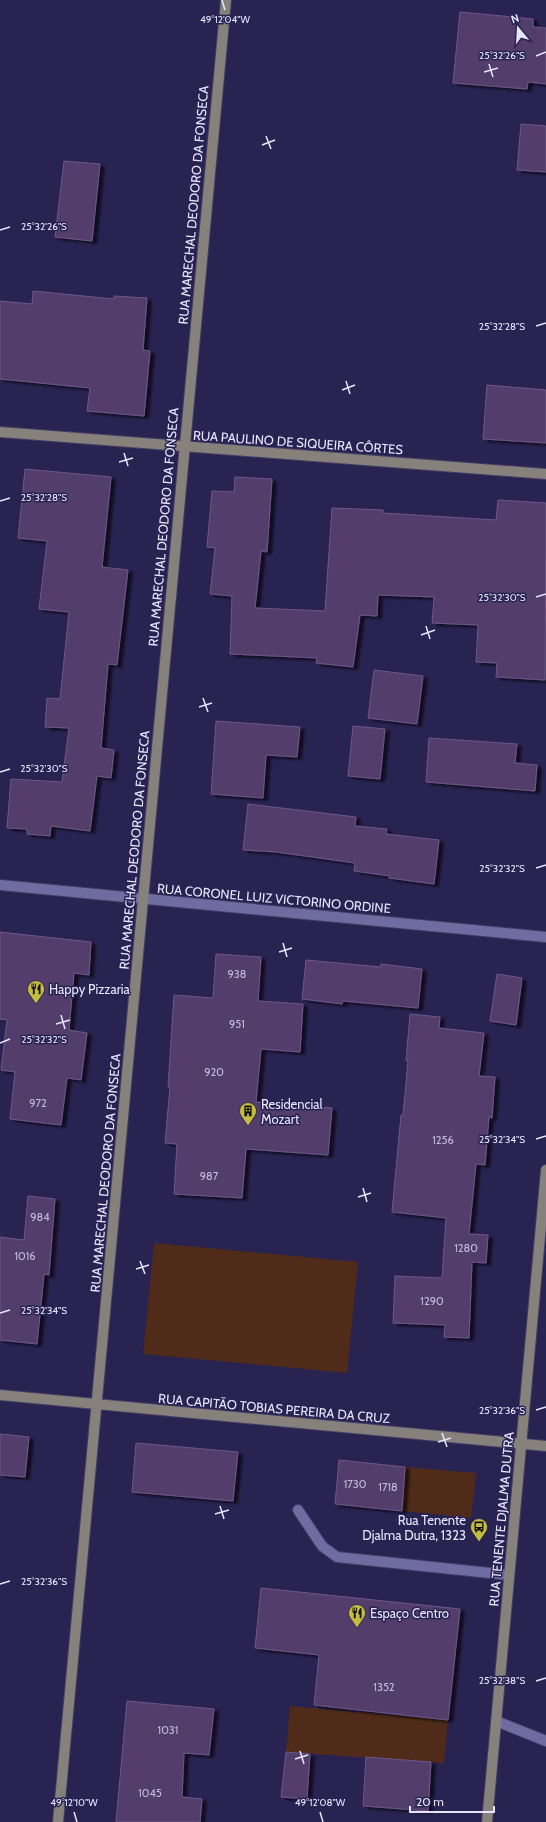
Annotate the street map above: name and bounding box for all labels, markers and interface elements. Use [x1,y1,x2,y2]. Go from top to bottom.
north arrow [498,8,538,48]
text: N [509,11,521,26]
text: 49°12'04"W [200,13,250,26]
text: 25°32'26"S [479,49,525,62]
street label: RUA MARECHAL DEODORO DA FONSECA [175,85,211,325]
text: 25°32'26"S [21,220,67,233]
text: 25°32'28"S [479,320,525,333]
street label: RUA MARECHAL DEODORO DA FONSECA [145,407,181,647]
street label: RUA PAULINO DE SIQUEIRA CÔRTES [192,427,404,457]
text: 25°32'28"S [21,491,67,504]
text: 25°32'30"S [478,591,526,604]
street label: RUA MARECHAL DEODORO DA FONSECA [116,730,152,970]
text: 25°32'30"S [20,762,68,775]
text: 25°32'32"S [479,862,525,875]
street label: RUA CORONEL LUIZ VICTORINO ORDINE [156,880,392,916]
house number: 938 [228,967,246,981]
restaurant icon: Happy Pizzaria [26,979,46,1004]
place label: Happy Pizzaria [49,981,131,997]
house number: 951 [229,1017,245,1031]
text: 25°32'32"S [21,1033,67,1046]
street label: RUA MARECHAL DEODORO DA FONSECA [87,1053,123,1293]
house number: 920 [204,1065,224,1079]
house number: 972 [29,1096,47,1110]
place label: Residencial Mozart [261,1096,323,1127]
building icon: Residencial Mozart [238,1101,258,1126]
house number: 1256 [432,1133,454,1147]
text: 25°32'34"S [479,1133,525,1146]
house number: 987 [200,1169,219,1183]
house number: 984 [30,1210,50,1224]
house number: 1280 [454,1241,478,1255]
house number: 1016 [14,1249,36,1263]
house number: 1290 [420,1294,444,1308]
text: 25°32'34"S [21,1304,67,1317]
street label: RUA CAPITÃO TOBIAS PEREIRA DA CRUZ [158,1390,391,1426]
text: 25°32'36"S [479,1404,525,1417]
street label: RUA TENENTE DJALMA DUTRA [485,1431,517,1607]
house number: 1730 [344,1477,367,1491]
house number: 1718 [378,1480,398,1494]
place label: Rua Tenente Djalma Dutra, 1323 [362,1512,466,1544]
bus stop icon: Rua Tenente Djalma Dutra, 1323 [469,1517,489,1542]
text: 25°32'36"S [21,1575,67,1588]
restaurant icon: Espaço Centro [347,1603,367,1628]
place label: Espaço Centro [370,1605,449,1621]
text: 25°32'38"S [479,1674,525,1687]
house number: 1352 [373,1680,395,1694]
house number: 1031 [158,1723,178,1737]
house number: 1045 [138,1786,162,1800]
scale bar [410,1788,494,1814]
text: 20 m [416,1794,444,1809]
text: 49°12'10"W [50,1796,98,1809]
text: 49°12'08"W [295,1796,346,1809]

